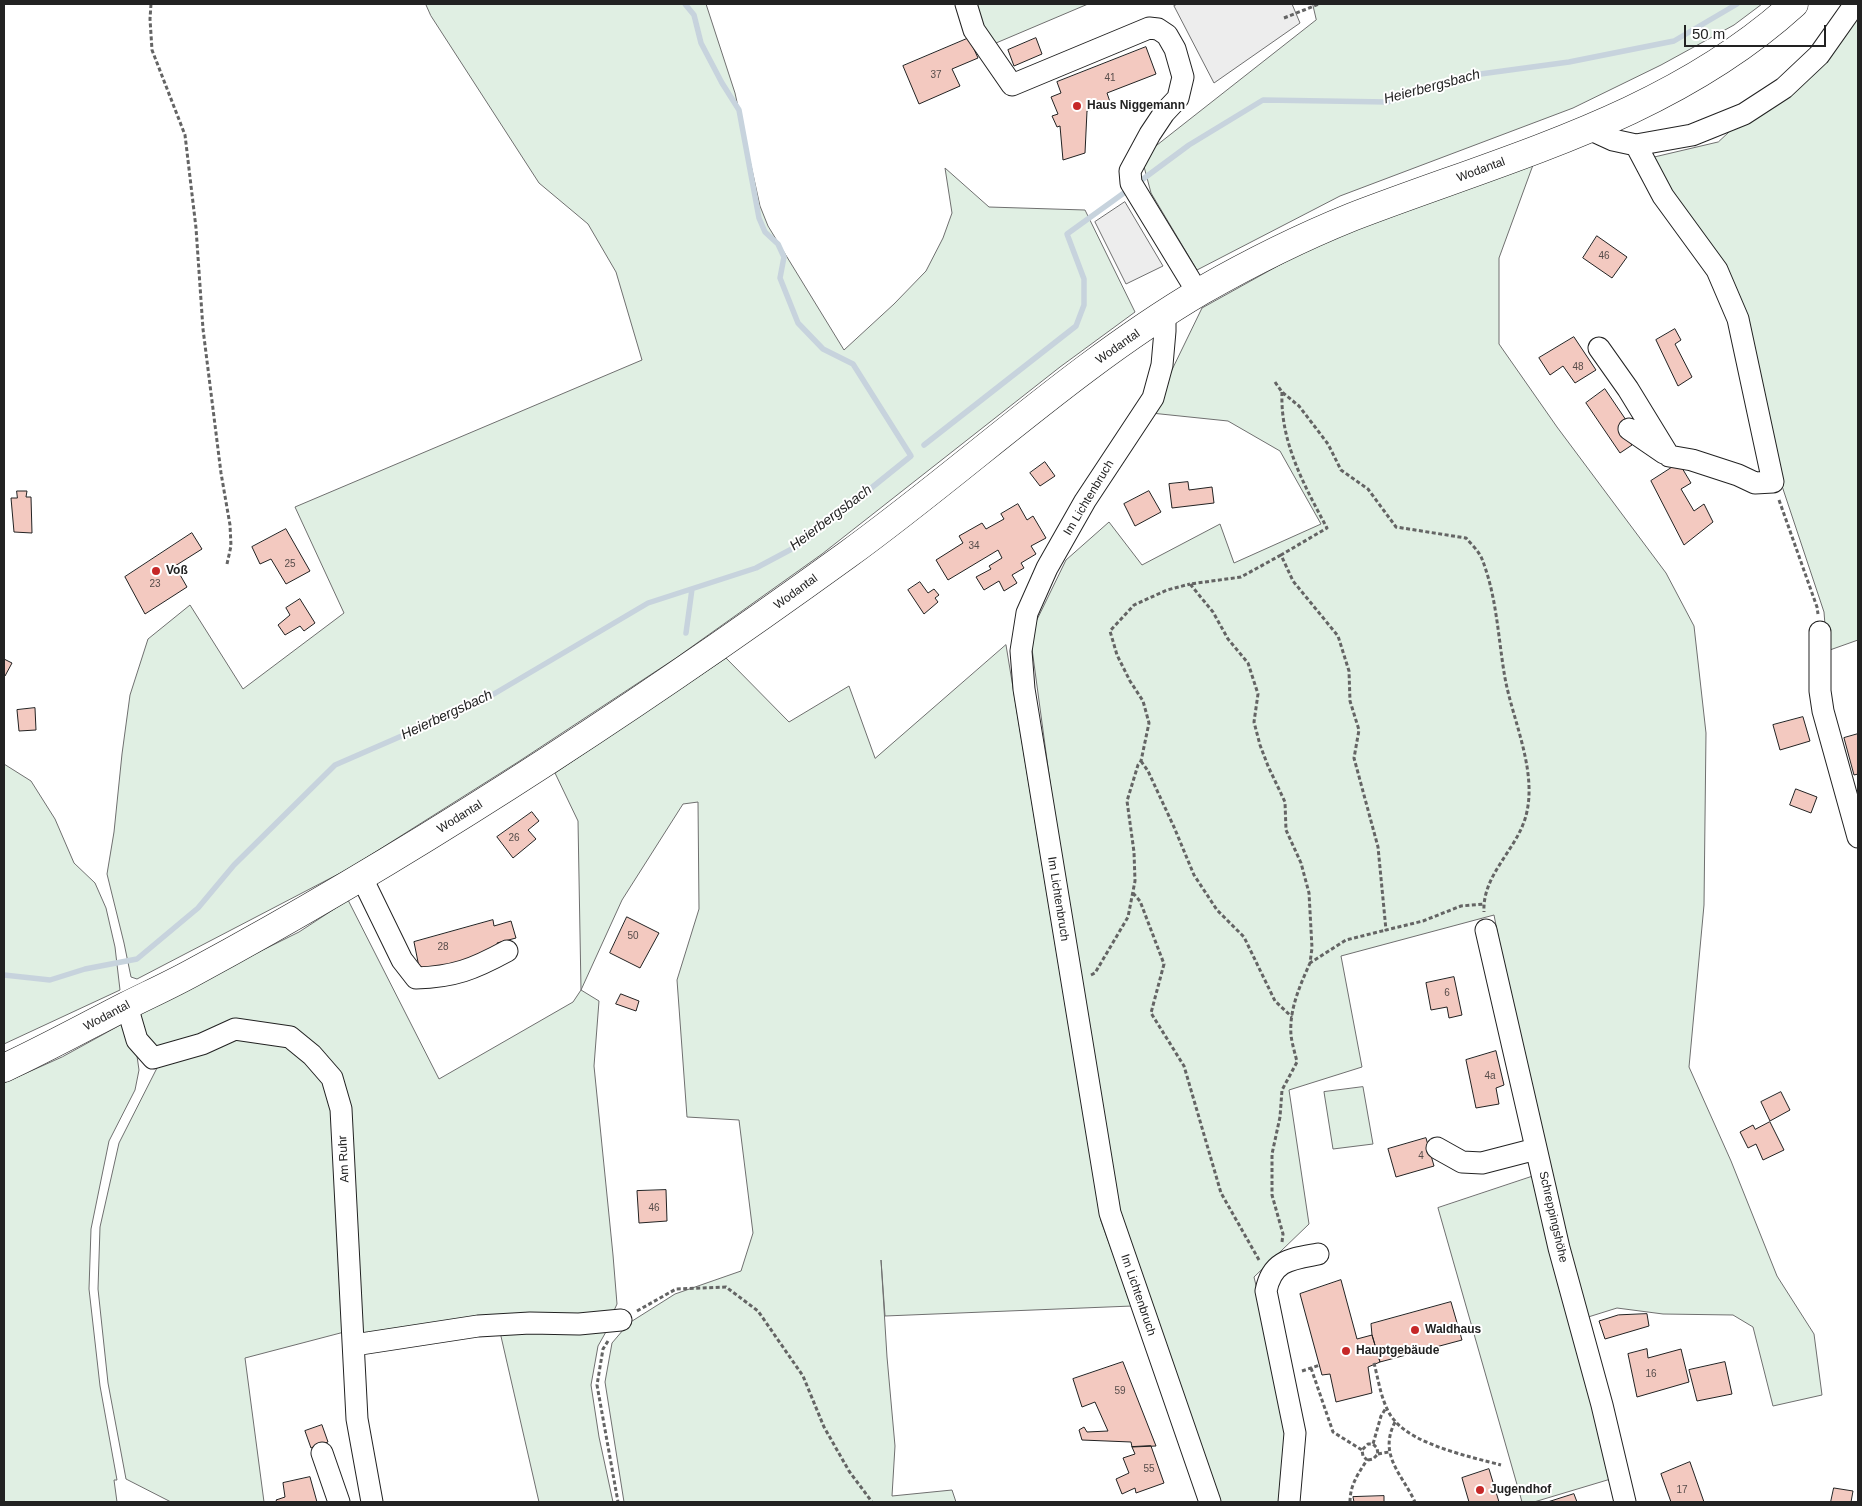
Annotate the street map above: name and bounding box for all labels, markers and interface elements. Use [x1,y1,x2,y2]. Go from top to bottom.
scale bar [1687,15,1830,47]
text: 50 m [1692,25,1725,42]
water label: Heierbergsbach [1382,66,1482,108]
house number: 37 [930,69,942,81]
house number: 41 [1104,72,1116,84]
place label: Haus Niggemann [1087,99,1185,113]
marker: Haus Niggemann [1071,100,1083,112]
street label: Wodantal [1455,155,1507,185]
house number: 46 [1598,250,1610,262]
street label: Wodantal [1093,327,1143,367]
house number: 48 [1572,361,1584,373]
street label: Im Lichtenbruch [1061,458,1117,538]
water label: Heierbergsbach [786,482,876,554]
house number: 34 [968,540,980,552]
house number: 25 [284,558,296,570]
place label: Voß [166,564,188,578]
marker: Voß [150,565,162,577]
street label: Wodantal [771,571,821,613]
house number: 23 [149,578,161,590]
water label: Heierbergsbach [399,687,495,743]
street label: Wodantal [435,798,485,836]
house number: 26 [508,832,520,844]
street label: Im Lichtenbruch [1044,856,1072,942]
house number: 50 [627,930,639,942]
house number: 28 [437,941,449,953]
house number: 6 [1444,987,1450,999]
street label: Wodantal [81,998,133,1034]
house number: 4a [1484,1070,1496,1082]
street label: Am Ruhr [336,1135,352,1183]
house number: 4 [1418,1150,1424,1162]
street label: Schreppingshöhe [1535,1170,1571,1264]
house number: 46 [648,1202,660,1214]
street label: Im Lichtenbruch [1117,1252,1159,1338]
place label: Waldhaus [1425,1323,1481,1337]
marker: Waldhaus [1409,1324,1421,1336]
place label: Hauptgebäude [1356,1344,1439,1358]
marker: Hauptgebäude [1340,1345,1352,1357]
house number: 16 [1645,1368,1657,1380]
house number: 59 [1114,1385,1126,1397]
house number: 55 [1143,1463,1155,1475]
place label: Jugendhof [1490,1483,1551,1497]
marker: Jugendhof [1474,1484,1486,1496]
house number: 17 [1676,1484,1688,1496]

